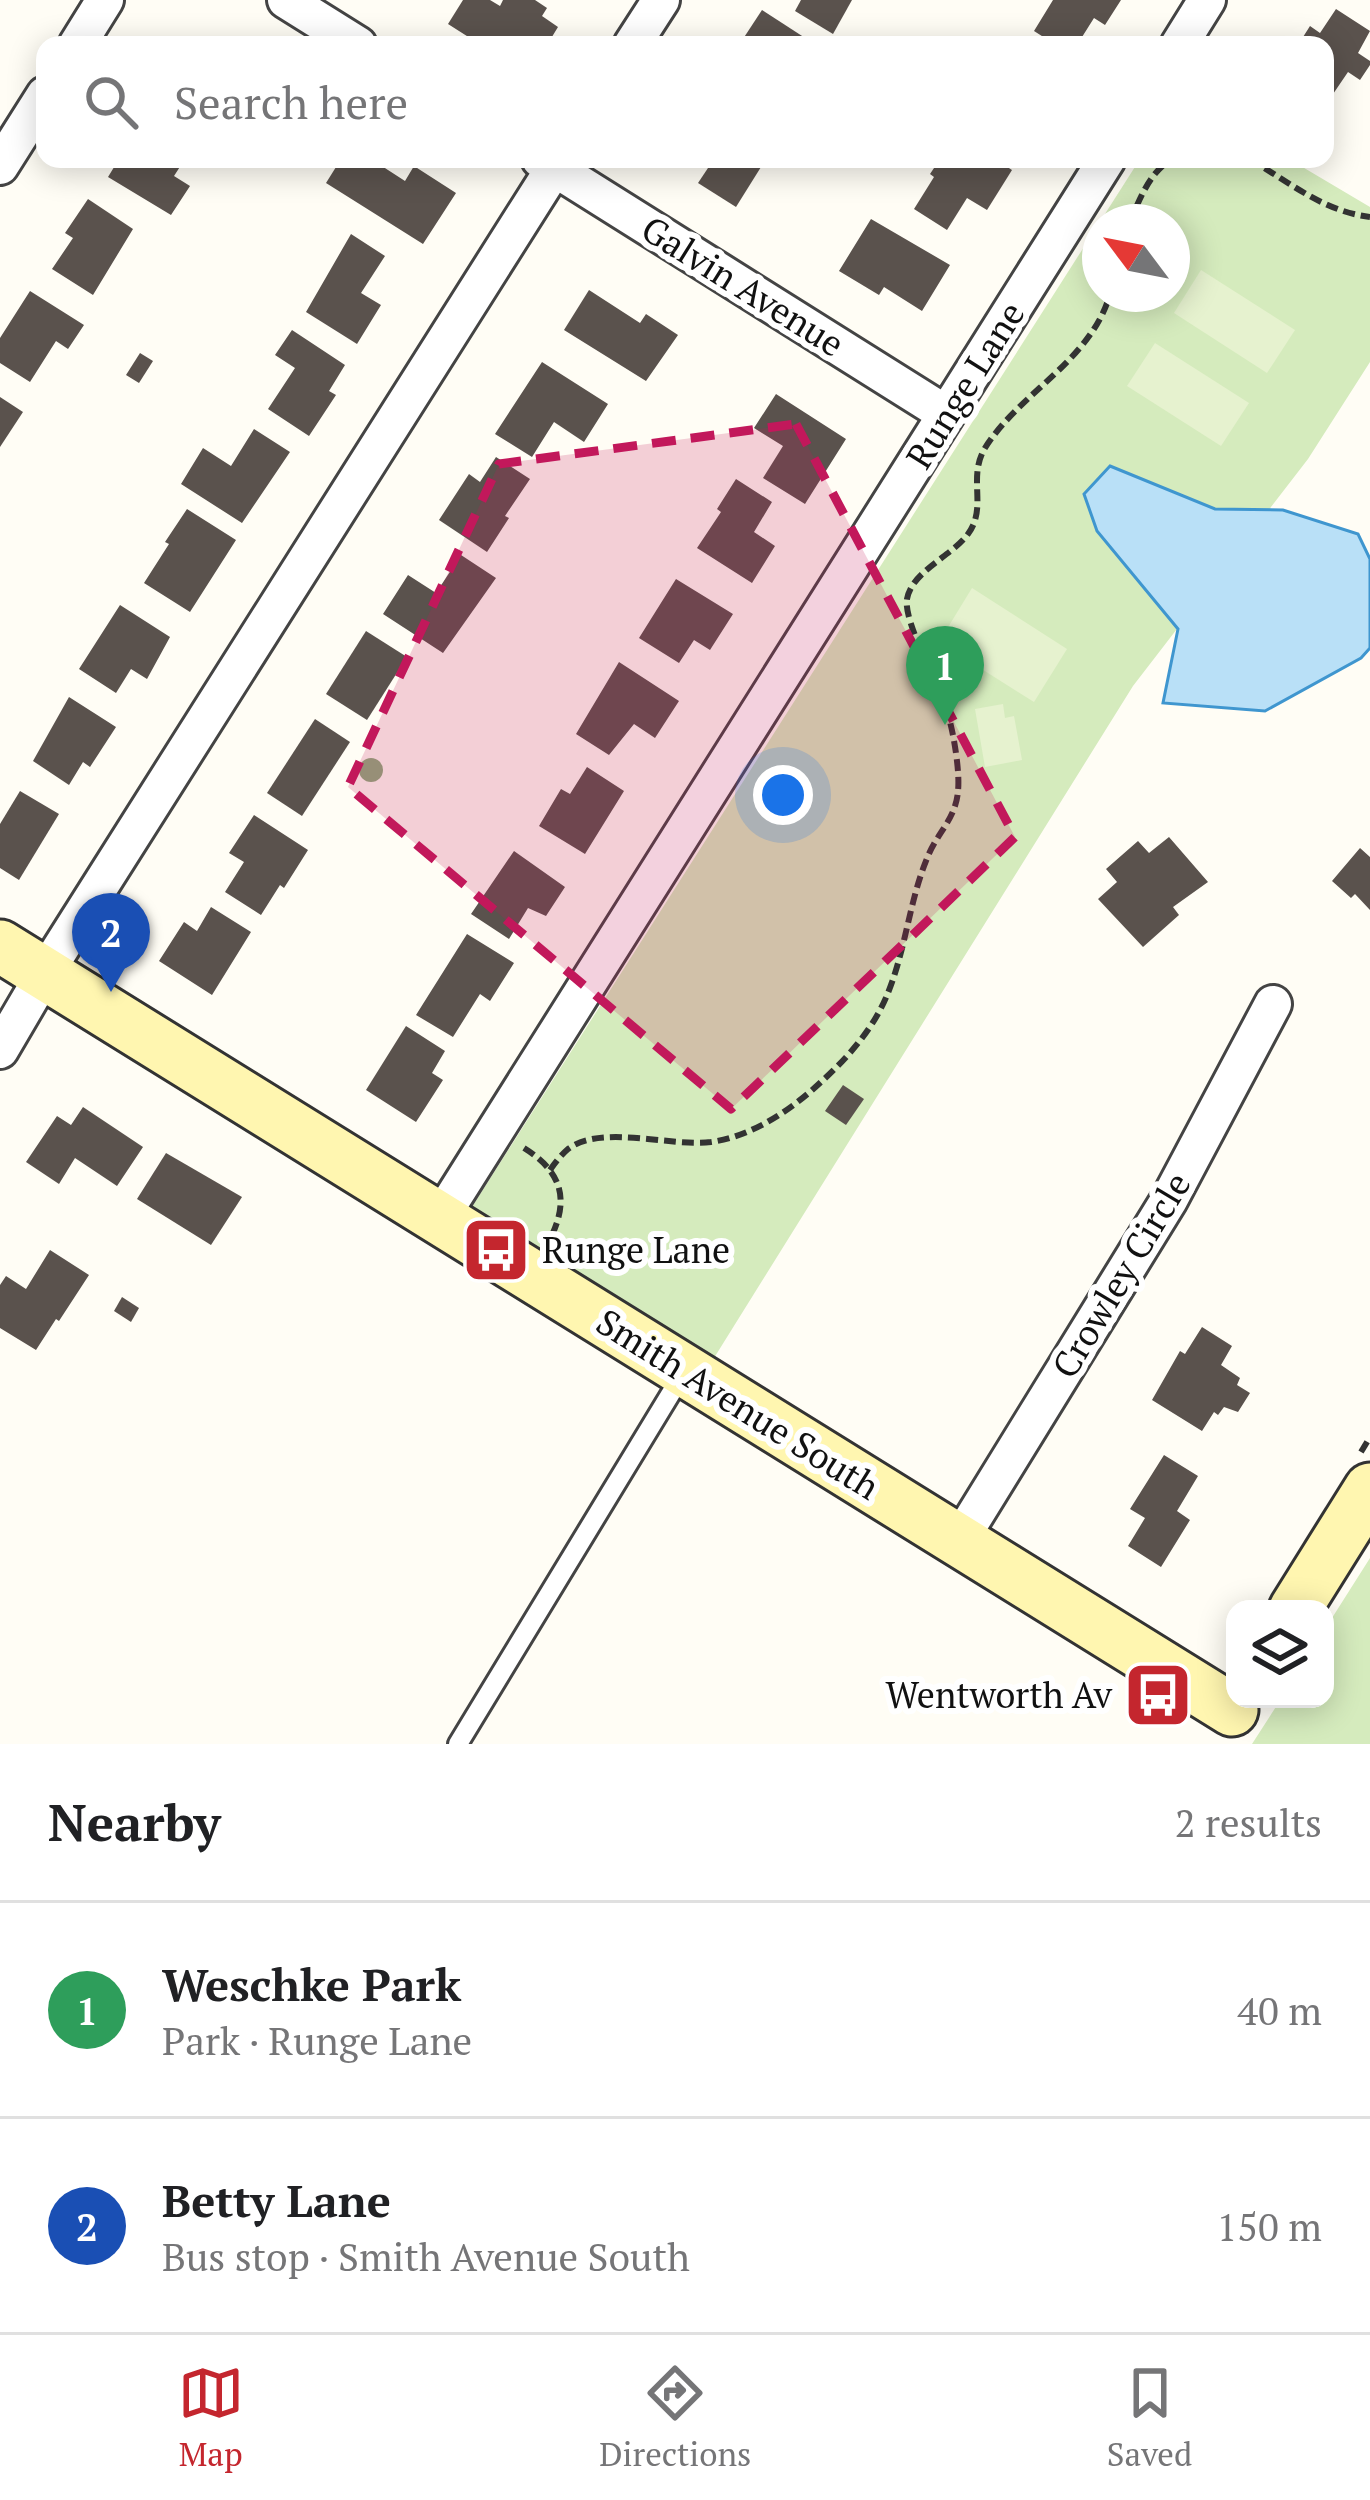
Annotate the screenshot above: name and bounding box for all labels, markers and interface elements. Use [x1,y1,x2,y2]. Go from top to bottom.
search box [36,36,1334,168]
icon: search [78,69,144,135]
text: Search here [174,72,408,132]
north arrow [1082,204,1190,312]
street label: Galvin Avenue [633,205,853,366]
street label: Runge Lane [895,292,1034,477]
pin: 1 [906,626,984,725]
your location [753,765,813,825]
pin: 2 [72,893,150,992]
street label: Crowley Circle [1041,1163,1200,1386]
bus stop icon: Runge Lane [461,1215,531,1285]
place label: Runge Lane [542,1226,730,1273]
street label: Smith Avenue South [588,1298,888,1510]
map controls [1226,1600,1334,1708]
button: layers [1226,1600,1334,1708]
bus stop icon: Wentworth Av [1123,1660,1193,1730]
place label: Wentworth Av [886,1671,1113,1718]
text: Nearby [48,1788,221,1856]
text: 2 results [1175,1796,1322,1848]
text: Weschke Park [162,1954,461,2014]
text: 1 [76,1984,98,2036]
text: 40 m [1237,1984,1322,2036]
text: Park · Runge Lane [162,2014,472,2066]
text: Betty Lane [162,2170,391,2230]
text: 2 [76,2200,98,2252]
text: 150 m [1217,2200,1322,2252]
text: Bus stop · Smith Avenue South [162,2230,690,2282]
tab: Map [178,2360,244,2475]
tab: Directions [599,2360,751,2475]
tab: Saved [1107,2360,1192,2475]

